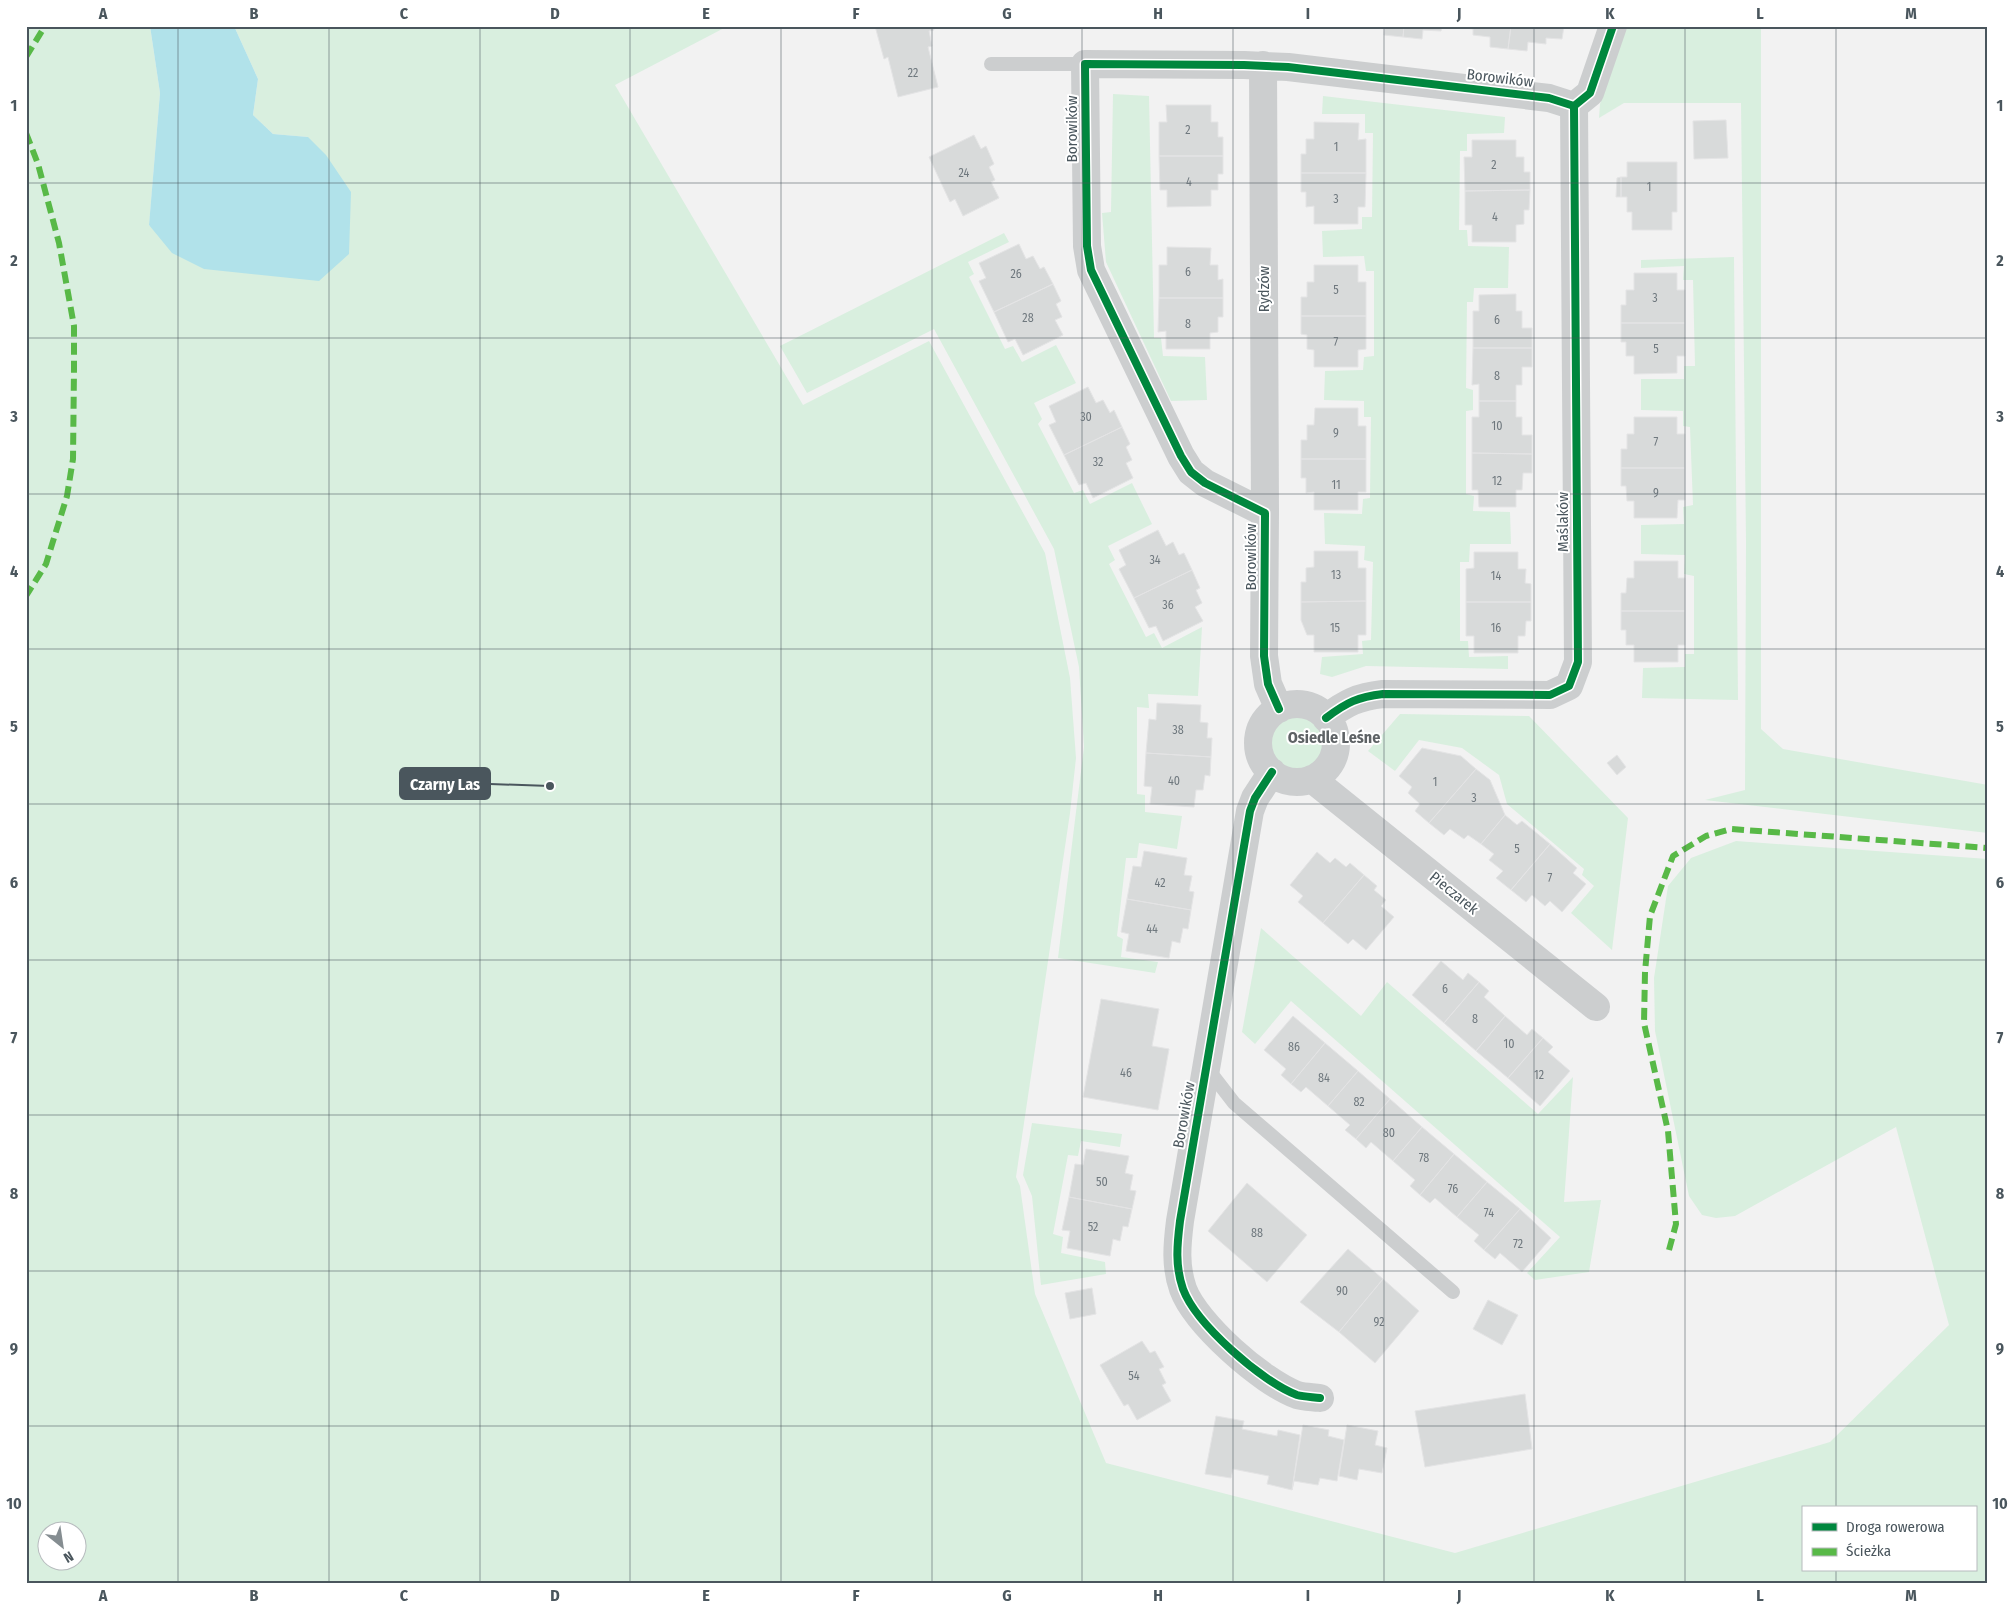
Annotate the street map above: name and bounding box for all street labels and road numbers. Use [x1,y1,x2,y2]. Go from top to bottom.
street label: Borowików [1466,65,1535,91]
street label: Borowików [1063,95,1081,162]
street label: Rydzów [1255,266,1273,312]
street label: Maślaków [1554,492,1572,552]
street label: Borowików [1242,523,1260,590]
street label: Pieczarek [1426,868,1482,918]
street label: Borowików [1169,1080,1199,1150]

